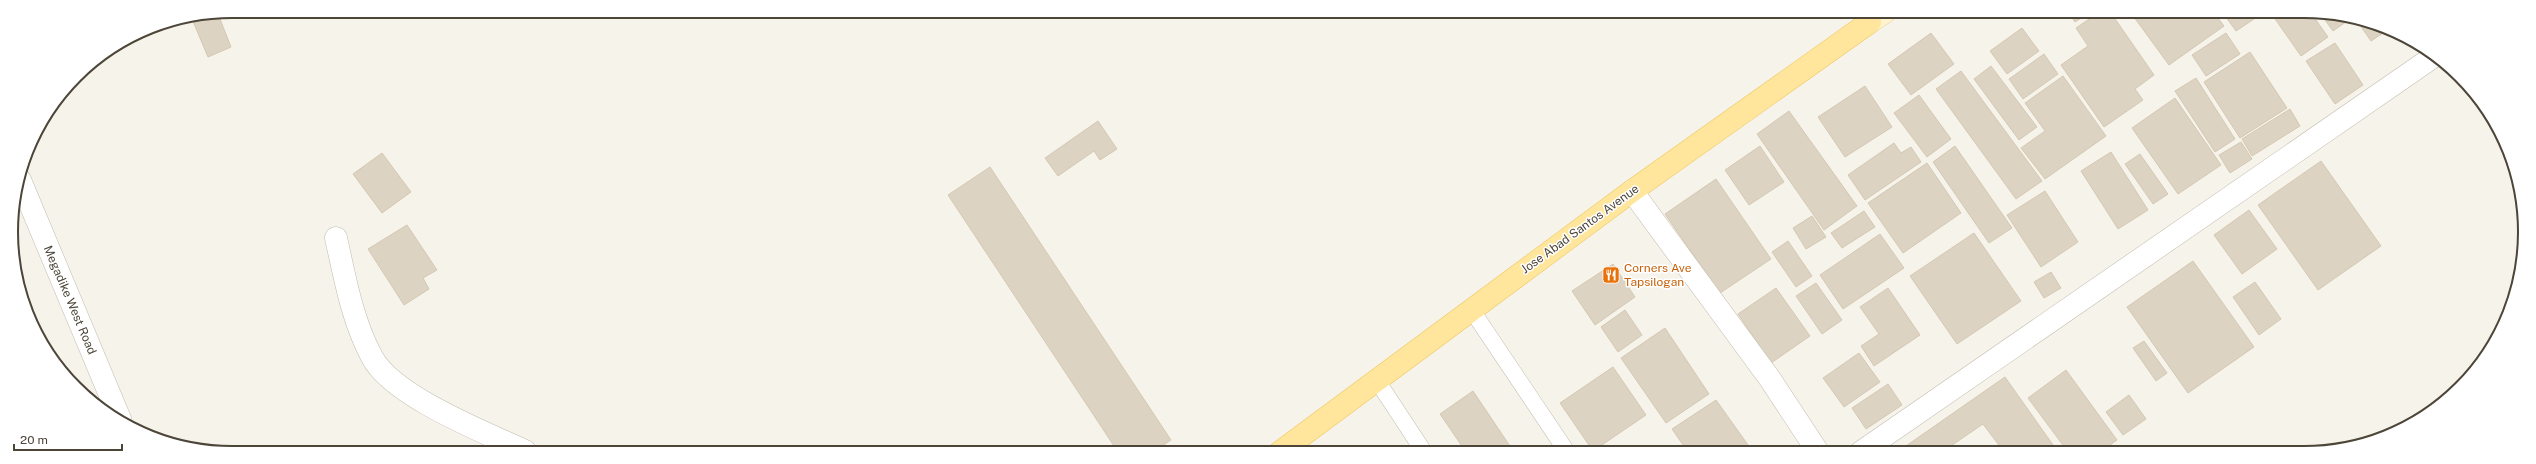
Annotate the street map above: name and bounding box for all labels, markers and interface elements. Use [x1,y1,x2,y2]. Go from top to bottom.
street label: Jose Abad Santos Avenue [1518,181,1642,276]
street label: Megadike West Road [41,243,99,357]
place label: Corners Ave Tapsilogan [1624,261,1692,289]
restaurant icon: Corners Ave Tapsilogan [1601,265,1621,285]
scale bar [14,426,122,452]
text: 20 m [20,433,48,447]

